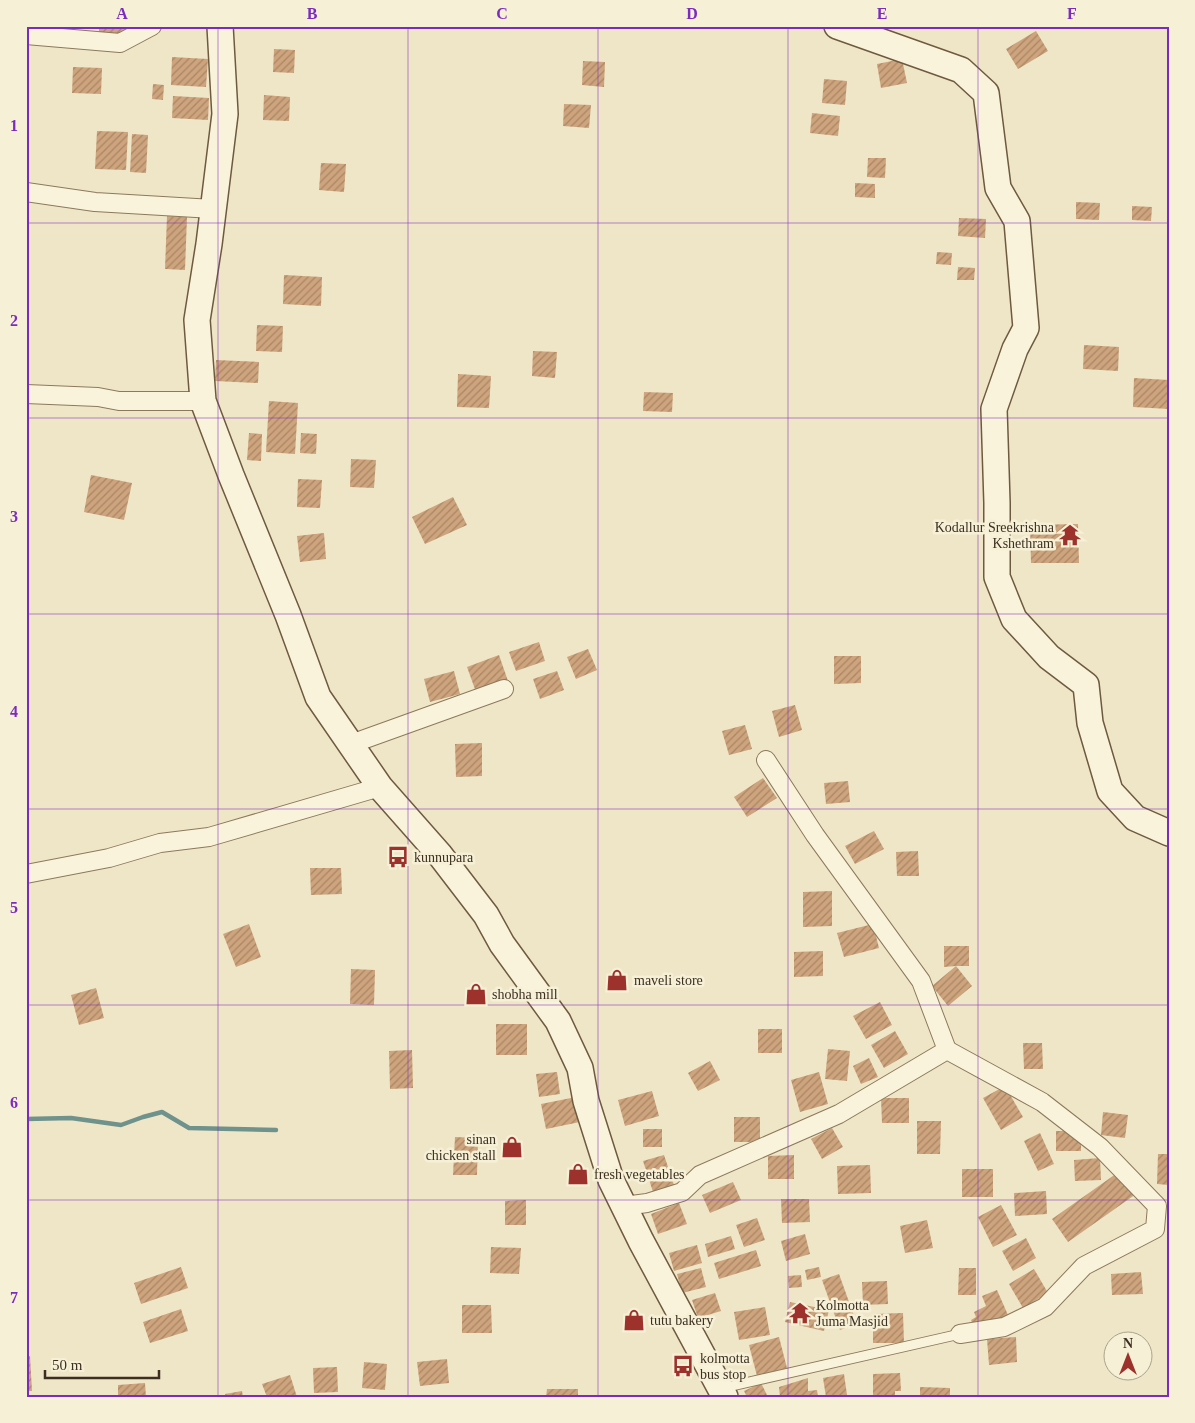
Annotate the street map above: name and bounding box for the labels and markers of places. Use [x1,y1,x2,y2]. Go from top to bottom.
place label: Kodallur Sreekrishna Kshethram [935,520,1055,551]
temple icon: Kodallur Sreekrishna Kshethram [1057,522,1083,548]
bus stop icon: kunnupara [385,844,411,870]
place label: kunnupara [414,850,474,865]
shop icon: maveli store [604,967,630,993]
place label: maveli store [634,973,703,988]
shop icon: shobha mill [463,981,489,1007]
place label: shobha mill [492,987,558,1002]
place label: sinan chicken stall [426,1132,496,1163]
shop icon: sinan chicken stall [499,1134,525,1160]
shop icon: fresh vegetables [565,1161,591,1187]
place label: fresh vegetables [594,1167,685,1182]
place label: Kolmotta Juma Masjid [816,1298,888,1329]
temple icon: Kolmotta Juma Masjid [787,1300,813,1326]
shop icon: tutu bakery [621,1307,647,1333]
place label: tutu bakery [650,1313,713,1328]
place label: kolmotta bus stop [700,1351,751,1382]
bus stop icon: kolmotta bus stop [670,1353,696,1379]

